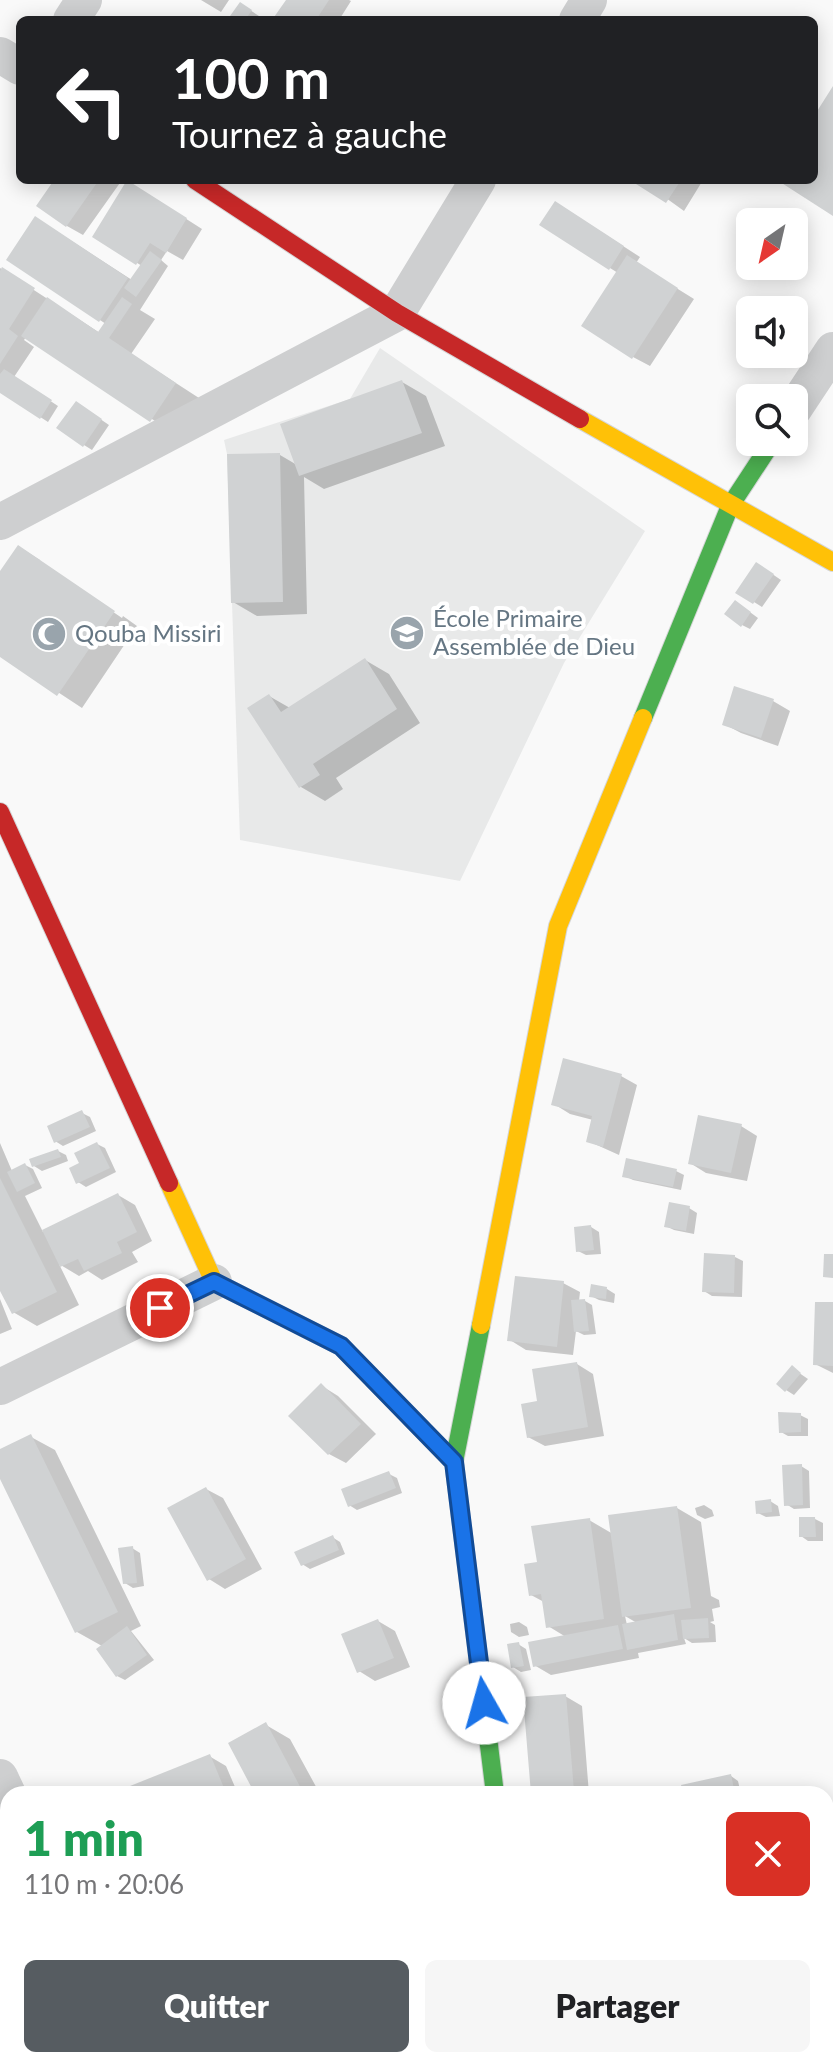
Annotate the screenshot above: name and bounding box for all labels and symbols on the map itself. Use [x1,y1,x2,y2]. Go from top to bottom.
north arrow [736,208,808,280]
place label: École Primaire Assemblée de Dieu [433,603,635,660]
school or university icon: École Primaire Assemblée de Dieu [388,614,426,652]
mosque icon: Qouba Missiri [30,615,68,653]
place label: Qouba Missiri [75,618,221,647]
pin [126,1274,194,1342]
position arrow [442,1661,526,1745]

